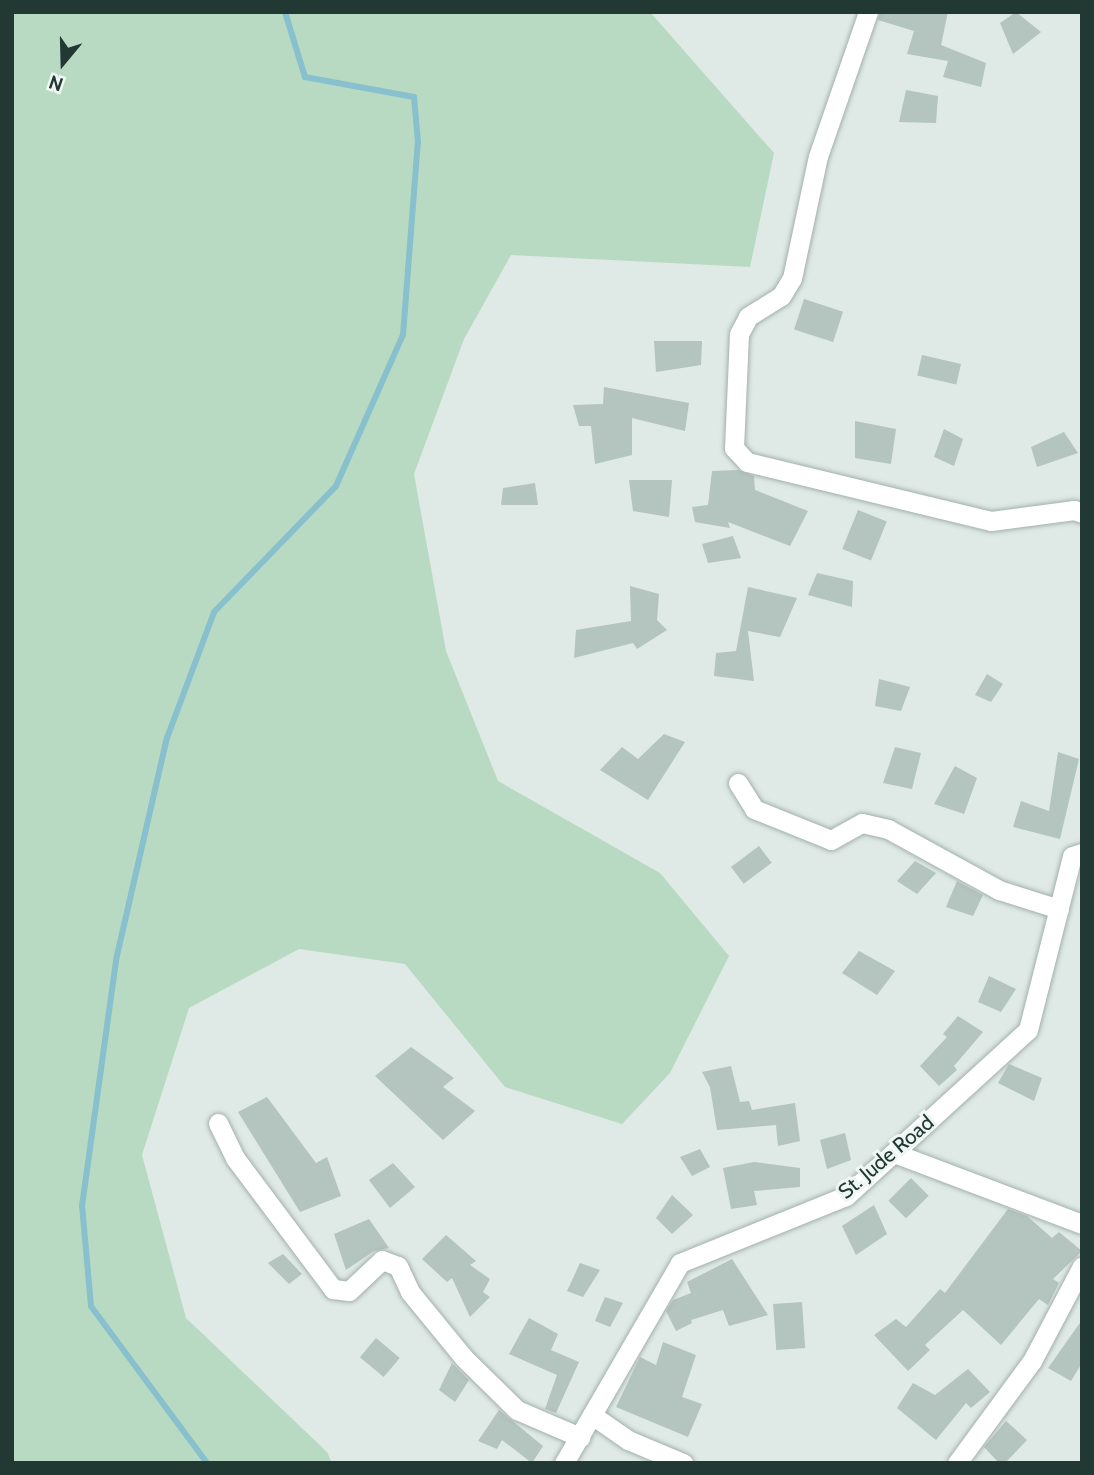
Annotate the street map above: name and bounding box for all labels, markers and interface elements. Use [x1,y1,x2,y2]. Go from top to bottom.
north arrow [28,28,98,98]
text: N [46,70,66,96]
street label: St. Jude Road [833,1110,939,1204]

